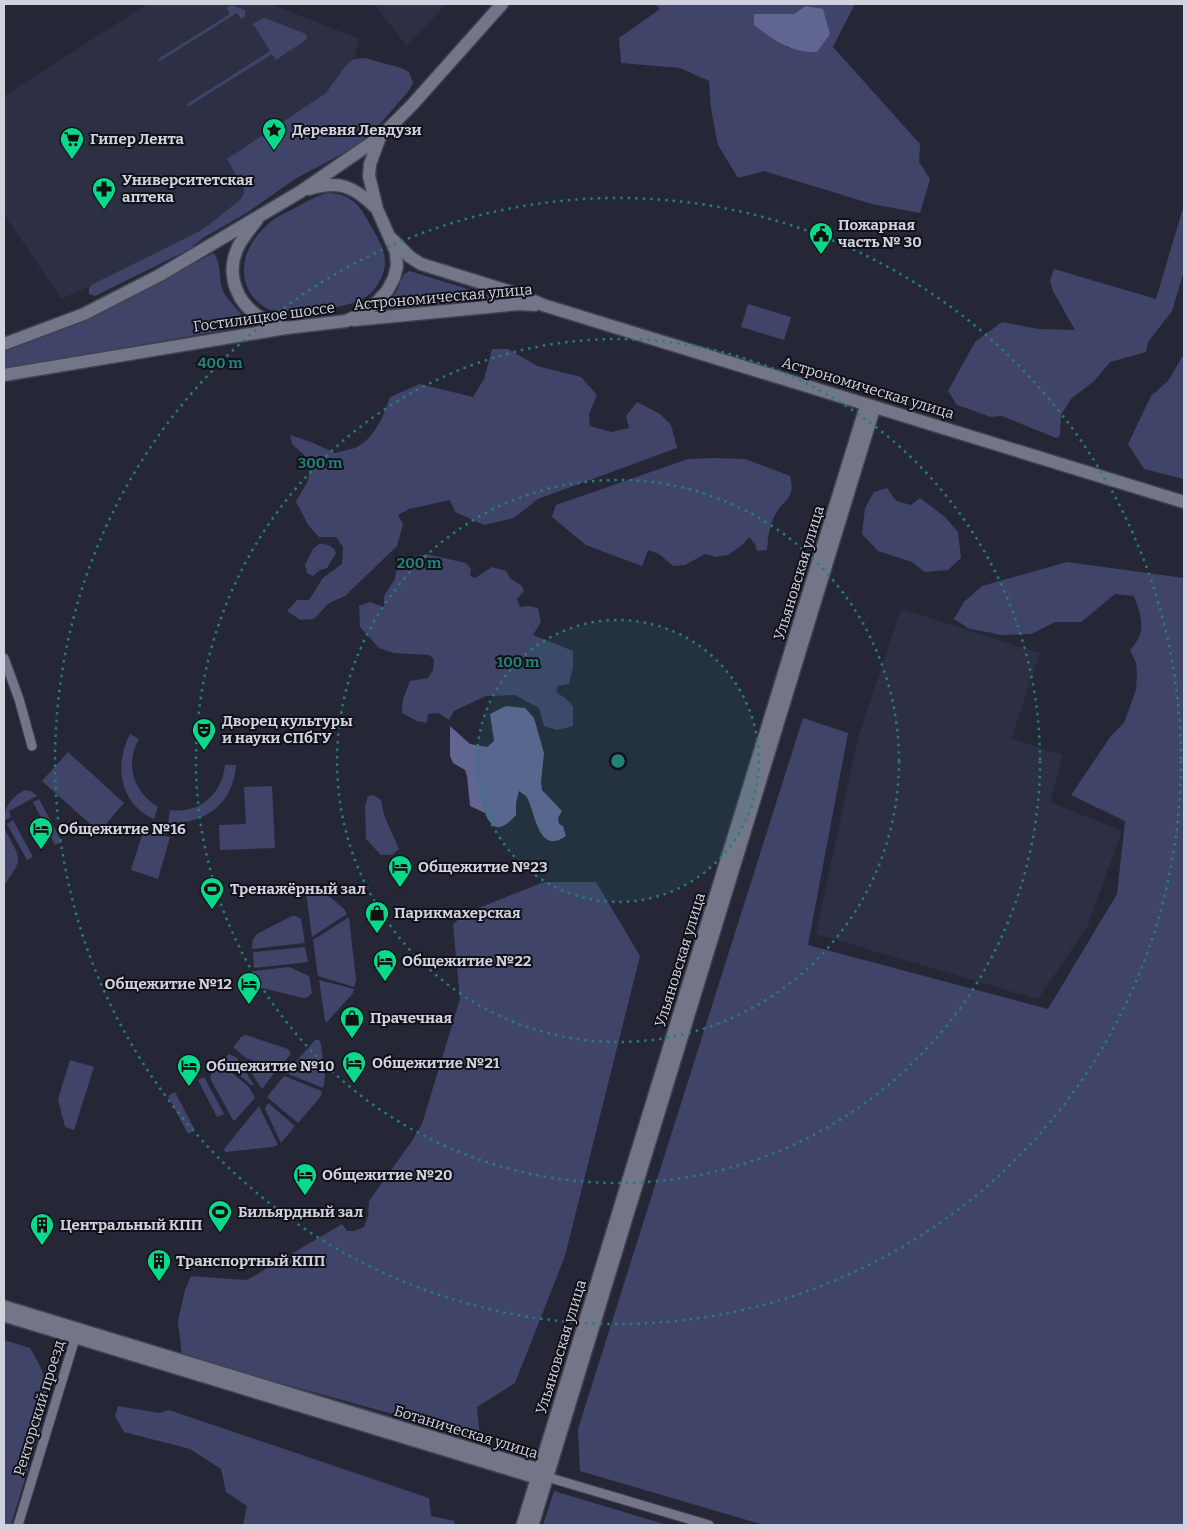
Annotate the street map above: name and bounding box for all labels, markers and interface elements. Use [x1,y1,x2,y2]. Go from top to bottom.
place icon: Деревня Левдузи [261,117,287,151]
place label: Деревня Левдузи [292,121,422,139]
supermarket icon: Гипер Лента [59,126,85,160]
place label: Гипер Лента [90,130,184,148]
place label: Университетская аптека [122,171,254,206]
pharmacy icon: Университетская аптека [91,176,117,210]
place label: Пожарная часть № 30 [838,216,922,251]
public building icon: Пожарная часть № 30 [808,221,834,255]
street label: Астрономическая улица [353,280,533,314]
street label: Гостилицкое шоссе [192,298,336,336]
street label: Астрономическая улица [780,353,956,423]
text: 400 m [197,354,243,372]
text: 300 m [298,454,343,472]
street label: Ульяновская улица [770,503,828,643]
text: 200 m [397,554,442,572]
text: 100 m [497,653,540,671]
place label: Дворец культуры и науки СПбГУ [222,712,353,747]
theatre icon: Дворец культуры и науки СПбГУ [191,717,217,751]
centre of rings [609,752,627,770]
hotel icon: Общежитие №16 [28,816,54,850]
place label: Общежитие №16 [58,820,186,838]
hotel icon: Общежитие №23 [387,854,413,888]
place label: Общежитие №23 [418,858,548,876]
sports icon: Тренажёрный зал [199,876,225,910]
place label: Тренажёрный зал [230,880,367,898]
street label: Ульяновская улица [651,890,709,1030]
shop icon: Парикмахерская [364,900,390,934]
place label: Парикмахерская [394,904,521,922]
hotel icon: Общежитие №22 [372,948,398,982]
place label: Общежитие №22 [402,952,531,970]
hotel icon: Общежитие №12 [236,971,262,1005]
place label: Общежитие №12 [105,975,232,993]
shop icon: Прачечная [339,1005,365,1039]
place label: Прачечная [370,1009,453,1027]
hotel icon: Общежитие №21 [341,1050,367,1084]
hotel icon: Общежитие №10 [176,1053,202,1087]
place label: Общежитие №21 [372,1054,500,1072]
place label: Общежитие №10 [206,1057,334,1075]
hotel icon: Общежитие №20 [292,1162,318,1196]
place label: Общежитие №20 [322,1166,452,1184]
sports icon: Бильярдный зал [207,1199,233,1233]
place label: Бильярдный зал [238,1203,364,1221]
building icon: Центральный КПП [29,1212,55,1246]
place label: Центральный КПП [60,1216,203,1234]
building icon: Транспортный КПП [146,1248,172,1282]
place label: Транспортный КПП [176,1252,326,1270]
street label: Ульяновская улица [532,1277,590,1417]
street label: Ректорский проезд [10,1338,68,1478]
street label: Ботаническая улица [392,1402,540,1462]

